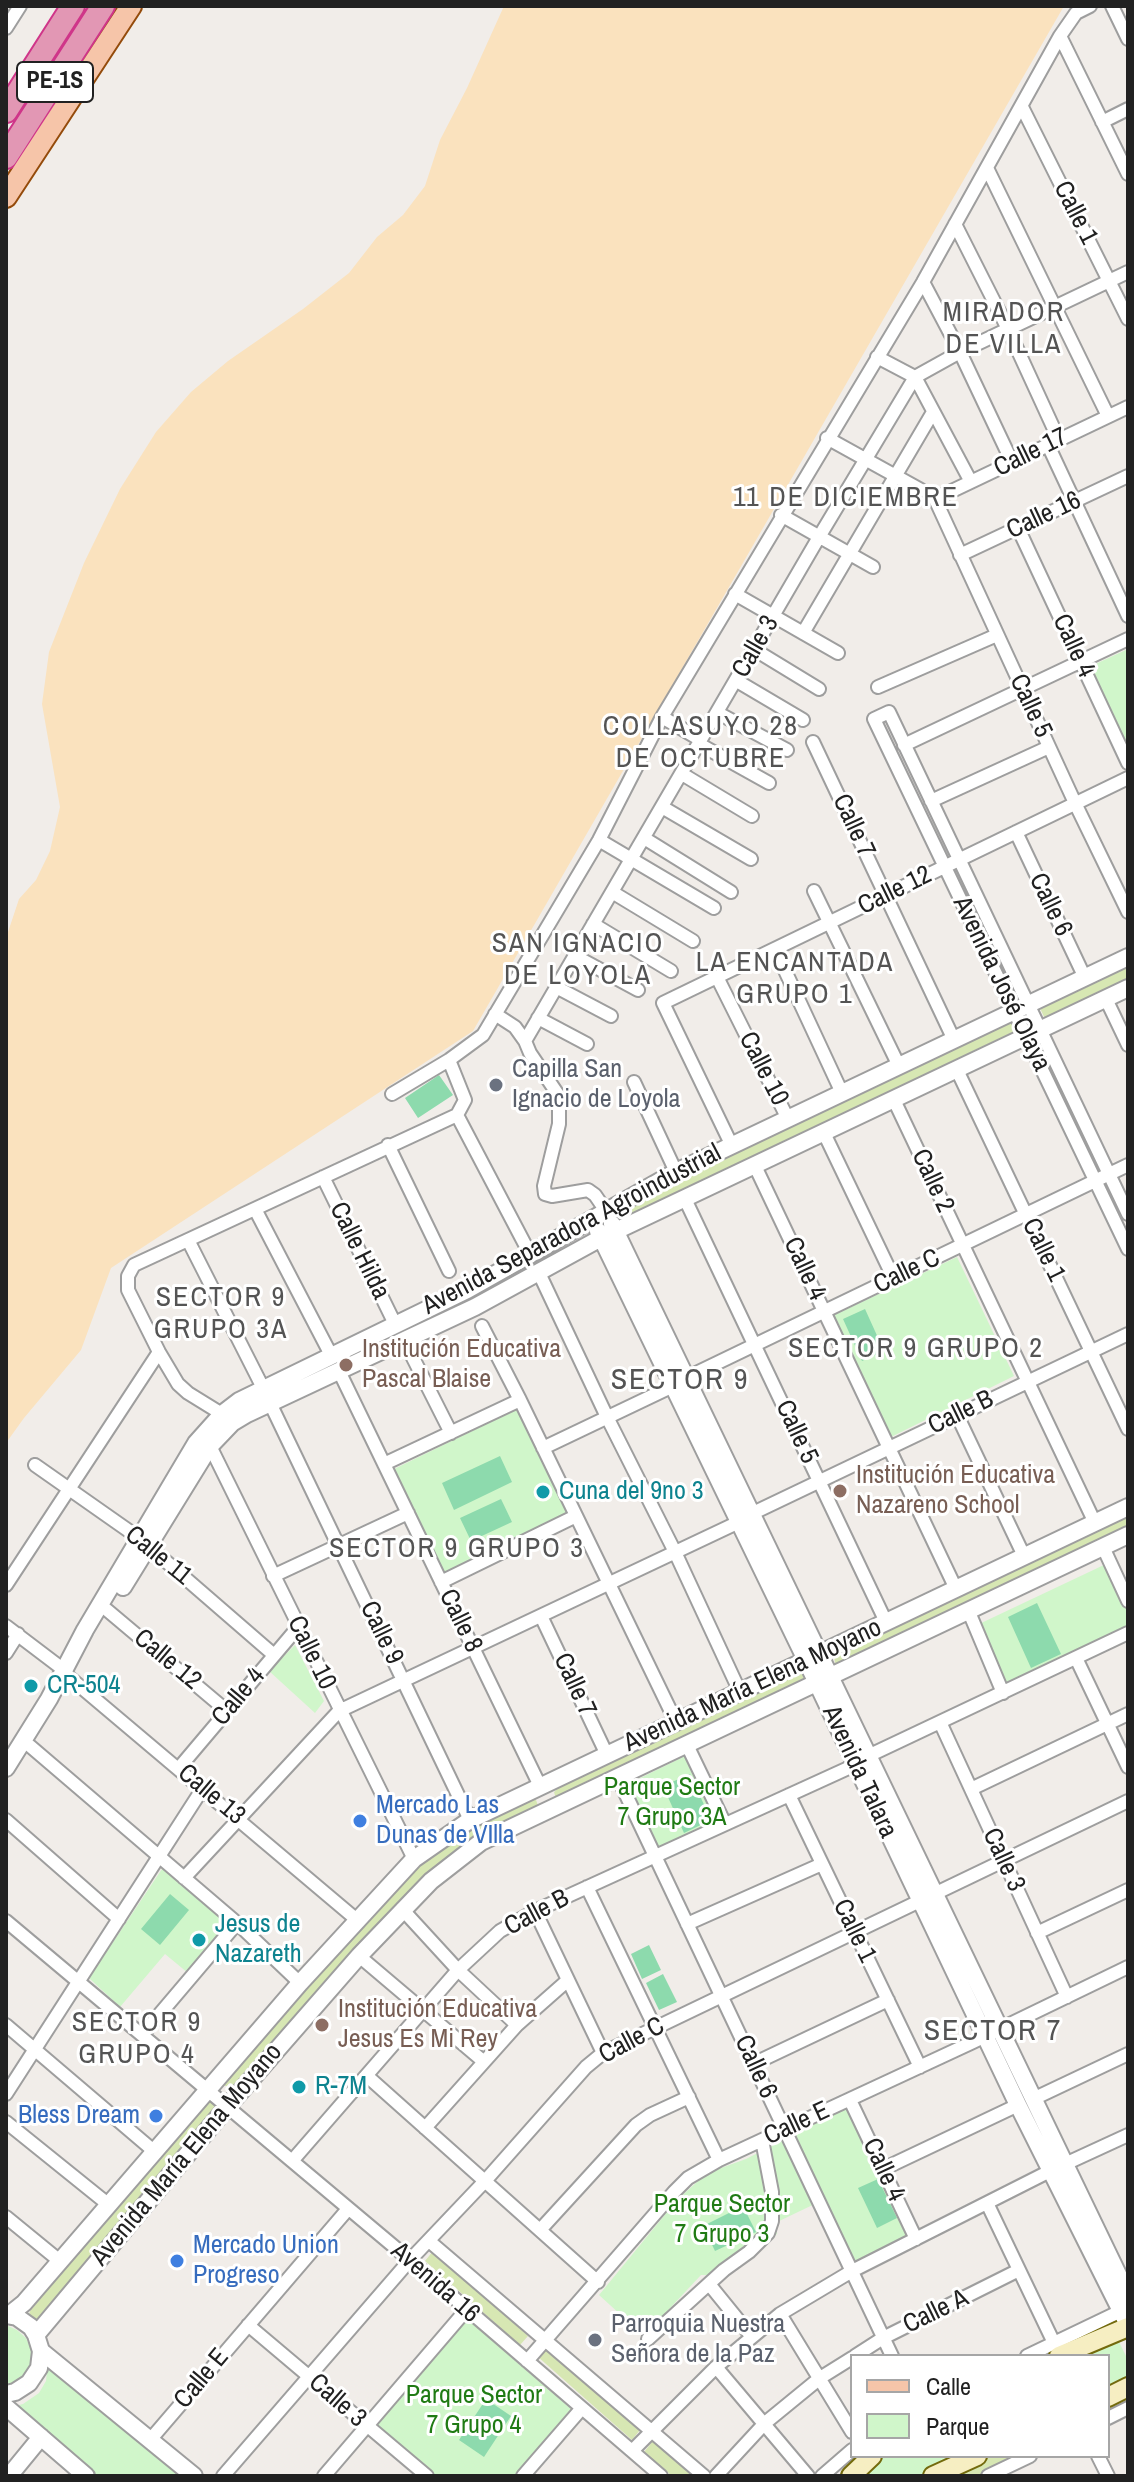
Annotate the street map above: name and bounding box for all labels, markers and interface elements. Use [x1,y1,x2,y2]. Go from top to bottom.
road number: PE-1S [17,62,93,102]
street label: Calle 1 [1046,176,1104,250]
district label: MIRADOR DE VILLA [943,296,1065,362]
street label: Calle 17 [989,422,1073,484]
district label: 11 DE DICIEMBRE [733,481,959,515]
street label: Calle 16 [1002,485,1086,547]
street label: Calle 4 [1045,609,1101,683]
street label: Calle 3 [726,610,786,684]
street label: Calle 5 [1002,669,1058,743]
district label: COLLASUYO 28 DE OCTUBRE [603,710,799,776]
street label: Calle 7 [825,789,881,863]
street label: Calle 12 [853,860,937,922]
street label: Calle 6 [1021,868,1079,942]
street label: Avenida José Olaya [945,892,1057,1076]
district label: SAN IGNACIO DE LOYOLA [492,927,664,993]
district label: LA ENCANTADA GRUPO 1 [696,946,894,1012]
street label: Calle 10 [731,1027,795,1111]
place label: Capilla San Ignacio de Loyola [512,1054,680,1116]
marker: Capilla San Ignacio de Loyola [487,1076,505,1094]
street label: Avenida Separadora Agroindustrial [417,1138,727,1322]
street label: Calle 2 [904,1144,960,1218]
street label: Calle Hilda [322,1197,396,1305]
street label: Calle 1 [1014,1213,1072,1287]
street label: Calle 4 [776,1232,832,1306]
street label: Calle C [869,1243,945,1301]
district label: SECTOR 9 GRUPO 3A [154,1281,288,1347]
district label: SECTOR 9 GRUPO 2 [788,1332,1044,1366]
place label: Institución Educativa Pascal Blaise [362,1334,561,1396]
marker: Institución Educativa Pascal Blaise [337,1356,355,1374]
district label: SECTOR 9 [611,1363,749,1399]
street label: Calle B [923,1384,999,1442]
street label: Calle 5 [768,1395,824,1469]
place label: Institución Educativa Nazareno School [856,1460,1055,1522]
place label: Cuna del 9no 3 [559,1476,704,1508]
marker: Institución Educativa Nazareno School [831,1482,849,1500]
marker: Cuna del 9no 3 [534,1483,552,1501]
street label: Calle 11 [118,1520,198,1592]
district label: SECTOR 9 GRUPO 3 [329,1532,585,1566]
street label: Calle 8 [431,1584,489,1658]
street label: Calle 9 [352,1596,410,1670]
street label: Calle 10 [280,1611,342,1695]
street label: Avenida María Elena Moyano [619,1613,887,1759]
street label: Calle 12 [127,1623,207,1697]
street label: Calle 7 [546,1648,602,1722]
street label: Calle 4 [206,1662,272,1732]
place label: CR-504 [47,1670,120,1702]
marker: CR-504 [22,1677,40,1695]
street label: Avenida Talara [815,1701,903,1843]
street label: Calle 13 [171,1758,251,1832]
park label: Parque Sector 7 Grupo 3A [604,1772,740,1834]
place label: Mercado Las Dunas de VIlla [376,1790,515,1852]
marker: Mercado Las Dunas de VIlla [351,1812,369,1830]
street label: Calle 3 [975,1823,1031,1897]
street label: Calle B [499,1883,575,1943]
street label: Calle 1 [825,1894,883,1968]
place label: Jesus de Nazareth [215,1909,302,1970]
marker: Jesus de Nazareth [190,1931,208,1949]
place label: Institución Educativa Jesus Es Mi Rey [338,1994,537,2056]
district label: SECTOR 9 GRUPO 4 [72,2006,202,2072]
street label: Calle C [594,2011,670,2071]
district label: SECTOR 7 [924,2014,1062,2050]
marker: Institución Educativa Jesus Es Mi Rey [313,2016,331,2034]
street label: Calle 6 [727,2030,783,2104]
street label: Avenida María Elena Moyano [85,2038,289,2272]
place label: R-7M [315,2071,367,2103]
marker: R-7M [290,2078,308,2096]
street label: Calle E [759,2095,835,2153]
place label: Bless Dream [18,2100,140,2132]
marker: Bless Dream [147,2107,165,2125]
street label: Calle 4 [855,2133,911,2207]
park label: Parque Sector 7 Grupo 3 [654,2189,790,2250]
place label: Mercado Union Progreso [193,2230,339,2292]
street label: Avenida 16 [384,2236,486,2330]
marker: Mercado Union Progreso [168,2252,186,2270]
street label: Calle A [898,2283,974,2341]
place label: Parroquia Nuestra Señora de la Paz [611,2309,785,2370]
marker: Parroquia Nuestra Señora de la Paz [586,2331,604,2349]
street label: Calle E [168,2343,236,2415]
legend [850,2354,1110,2458]
street label: Calle 3 [302,2367,372,2435]
text: Calle [926,2370,971,2402]
park label: Parque Sector 7 Grupo 4 [406,2380,542,2442]
text: Parque [926,2410,989,2442]

